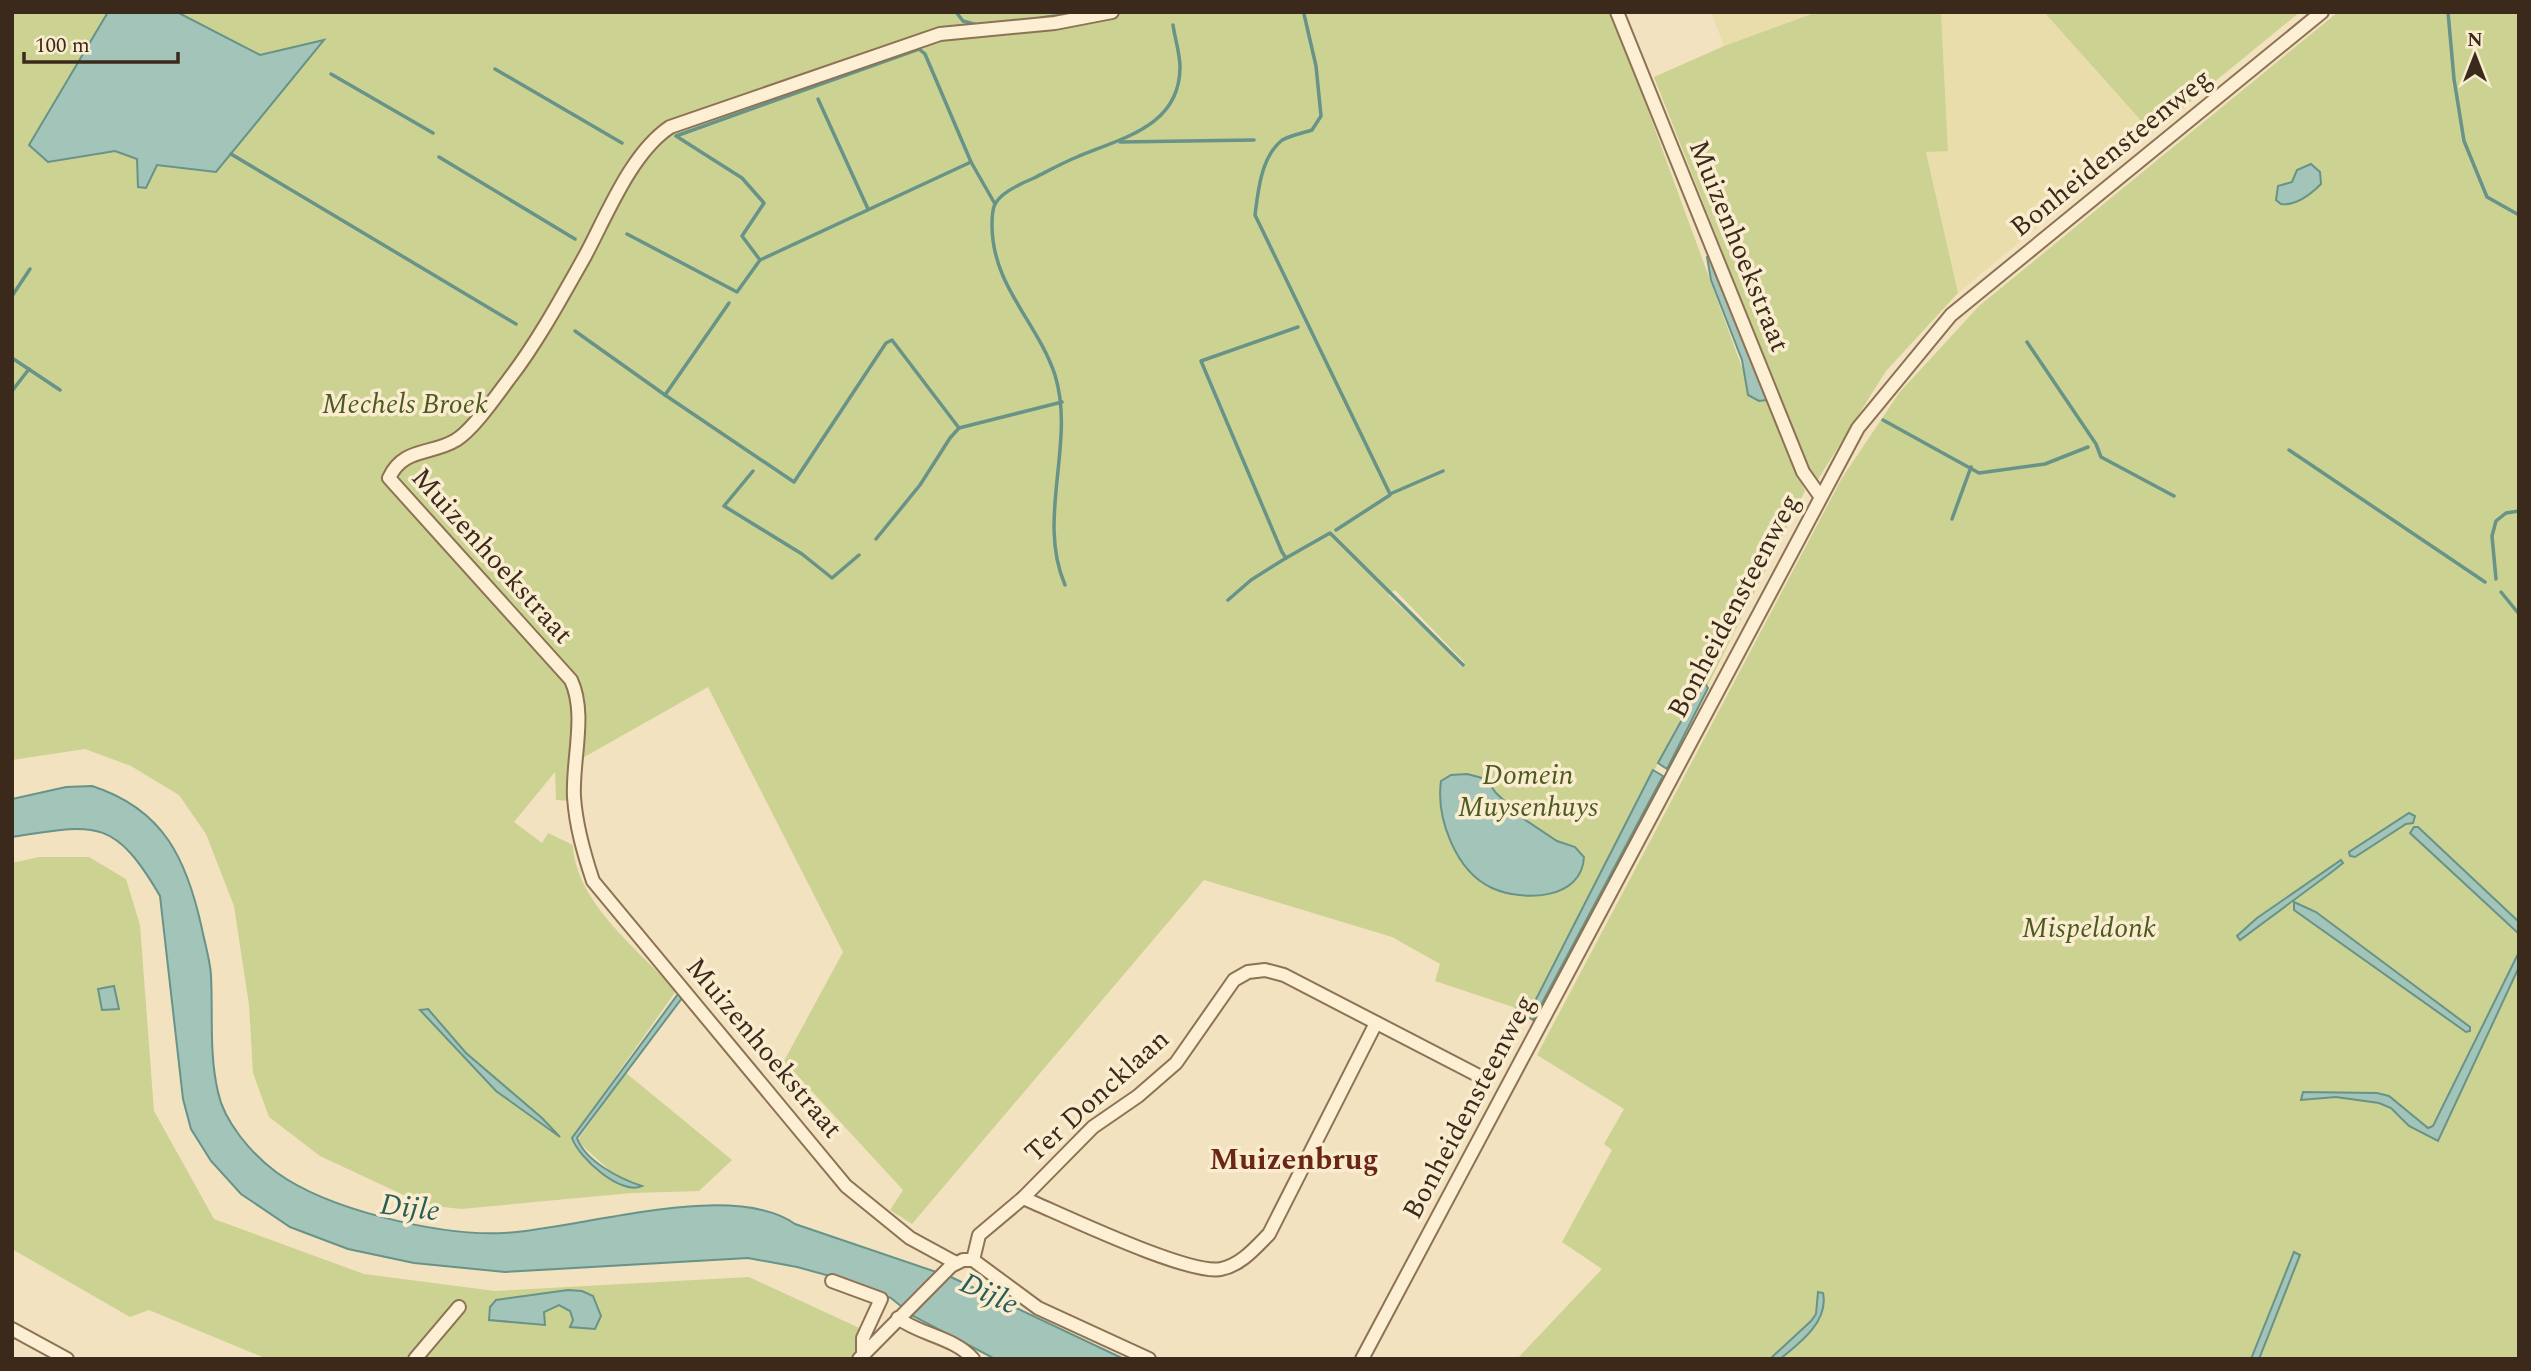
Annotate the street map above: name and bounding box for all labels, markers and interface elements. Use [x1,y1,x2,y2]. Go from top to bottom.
scale bar [24,21,178,65]
north arrow [2440,21,2510,91]
text: N [2467,26,2483,55]
text: 100 m [35,30,90,62]
street label: Bonheidensteenweg [2001,58,2221,248]
street label: Muizenhoekstraat [1677,134,1801,359]
park label: Mechels Broek [322,383,488,426]
street label: Muizenhoekstraat [401,458,583,654]
street label: Bonheidensteenweg [1657,486,1811,726]
park label: Domein Muysenhuys [1458,754,1598,829]
park label: Mispeldonk [2022,907,2156,950]
street label: Muizenhoekstraat [675,948,853,1148]
street label: Bonheidensteenweg [1392,987,1546,1227]
street label: Ter Doncklaan [1015,1019,1179,1173]
district label: Muizenbrug [1209,1137,1379,1183]
water label: Dijle [377,1181,443,1235]
water label: Dijle [952,1260,1026,1328]

